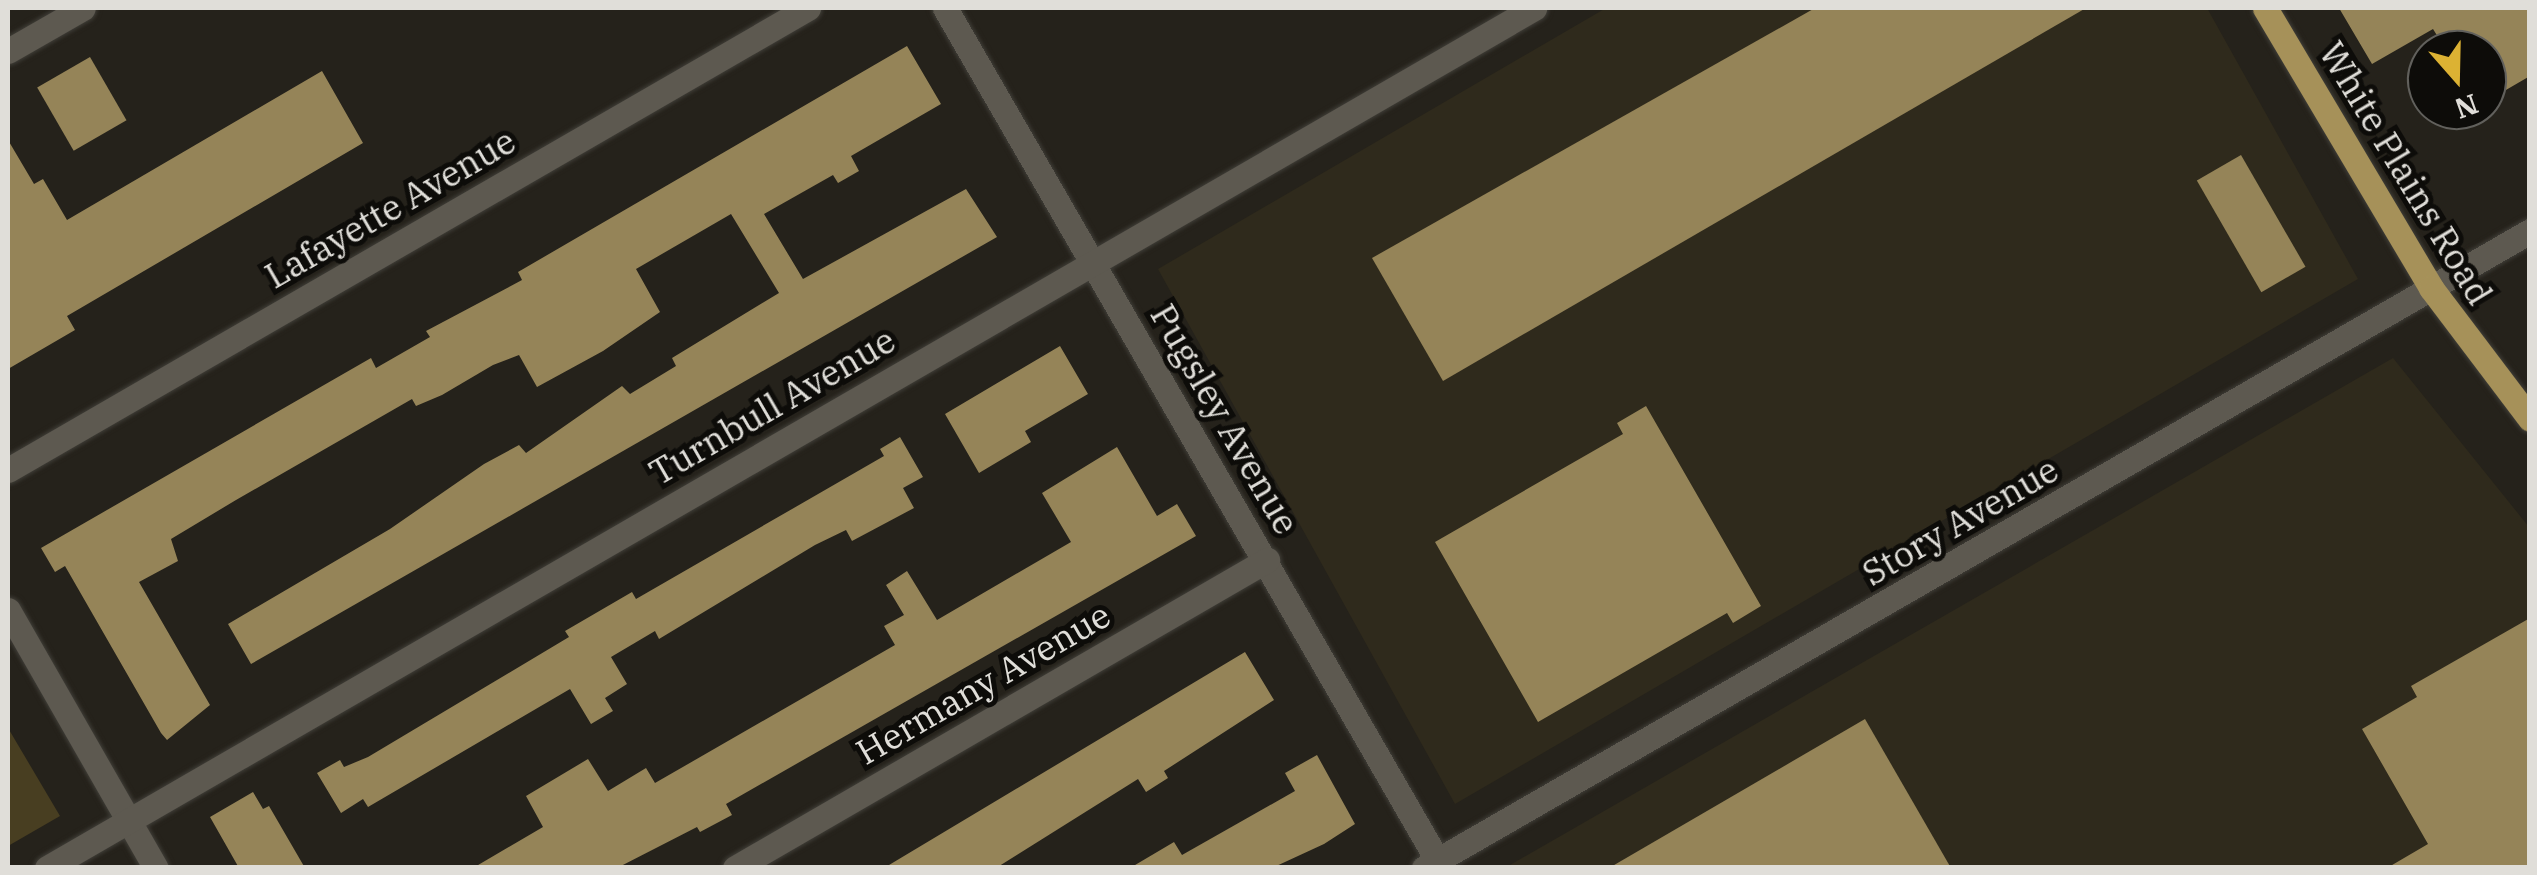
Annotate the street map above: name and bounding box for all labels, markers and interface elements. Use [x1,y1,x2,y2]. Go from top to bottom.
north arrow [2407,30,2507,130]
street label: White Plains Road [2311,34,2501,312]
text: N [2450,86,2483,128]
street label: Lafayette Avenue [257,119,523,297]
street label: Pugsley Avenue [1142,297,1308,541]
street label: Turnbull Avenue [642,319,902,493]
street label: Story Avenue [1855,448,2065,594]
street label: Hermany Avenue [849,593,1117,773]

